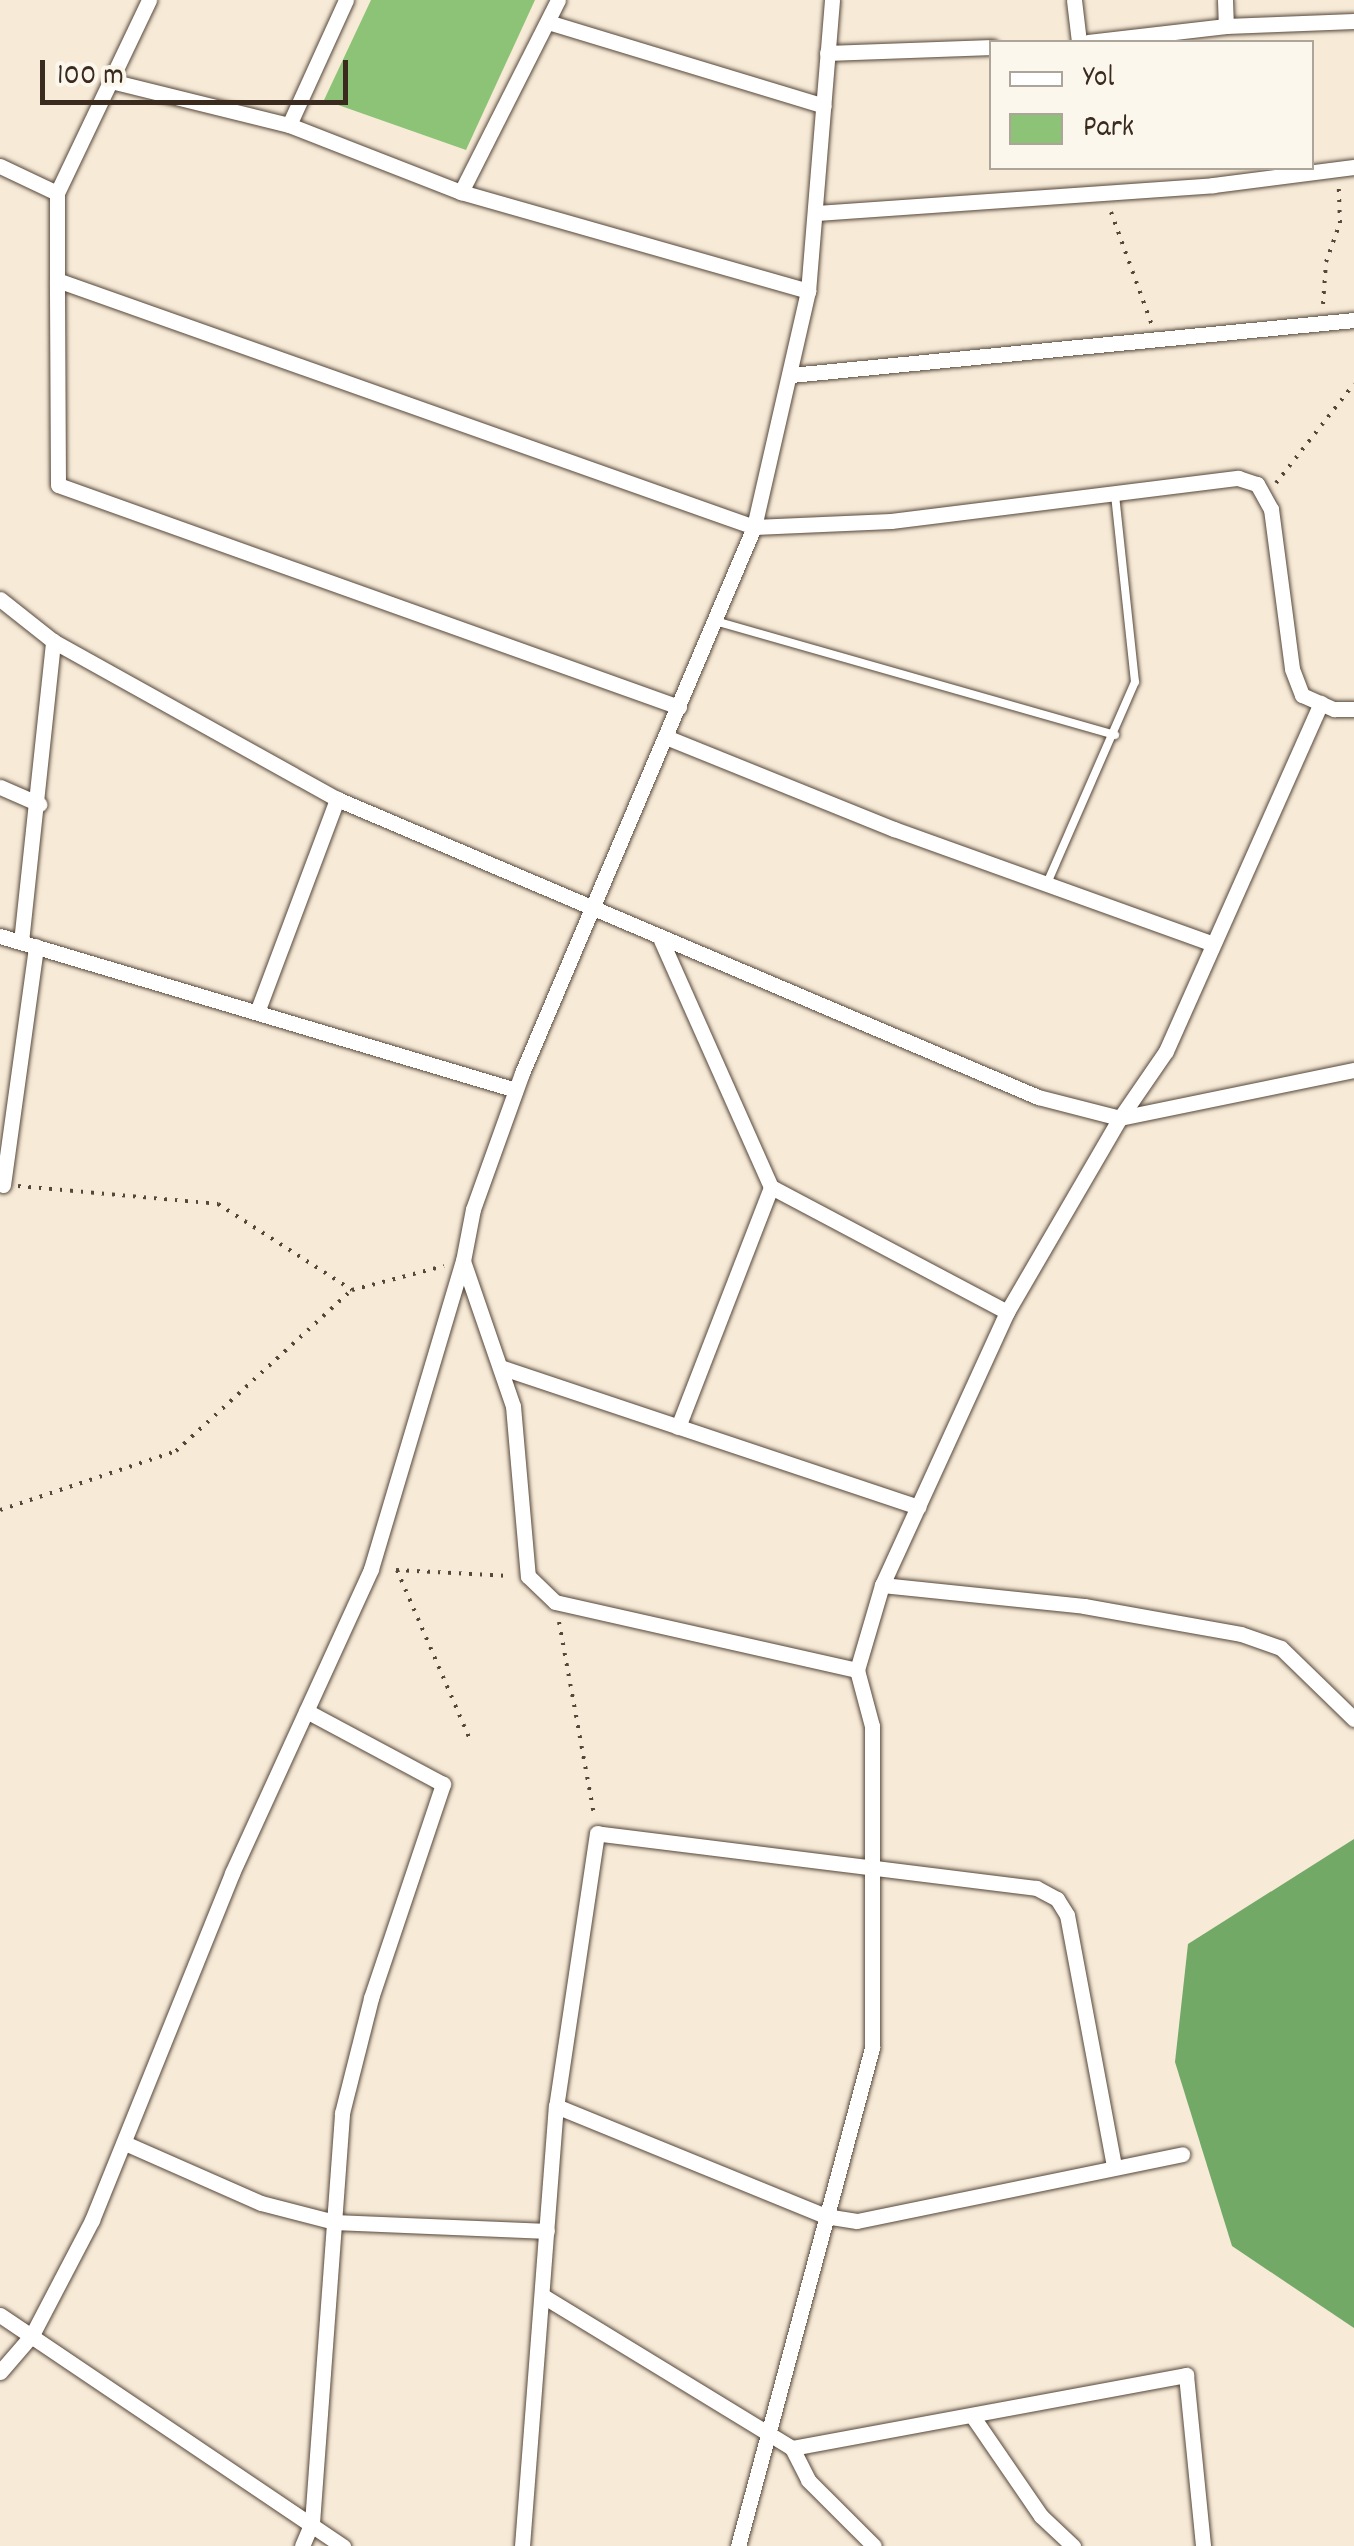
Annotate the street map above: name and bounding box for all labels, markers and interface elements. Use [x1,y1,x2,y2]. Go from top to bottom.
scale bar [45,40,352,102]
legend [989,40,1314,170]
text: 100 m [57,56,124,99]
text: Yol [1083,58,1114,101]
text: Park [1083,108,1134,151]

